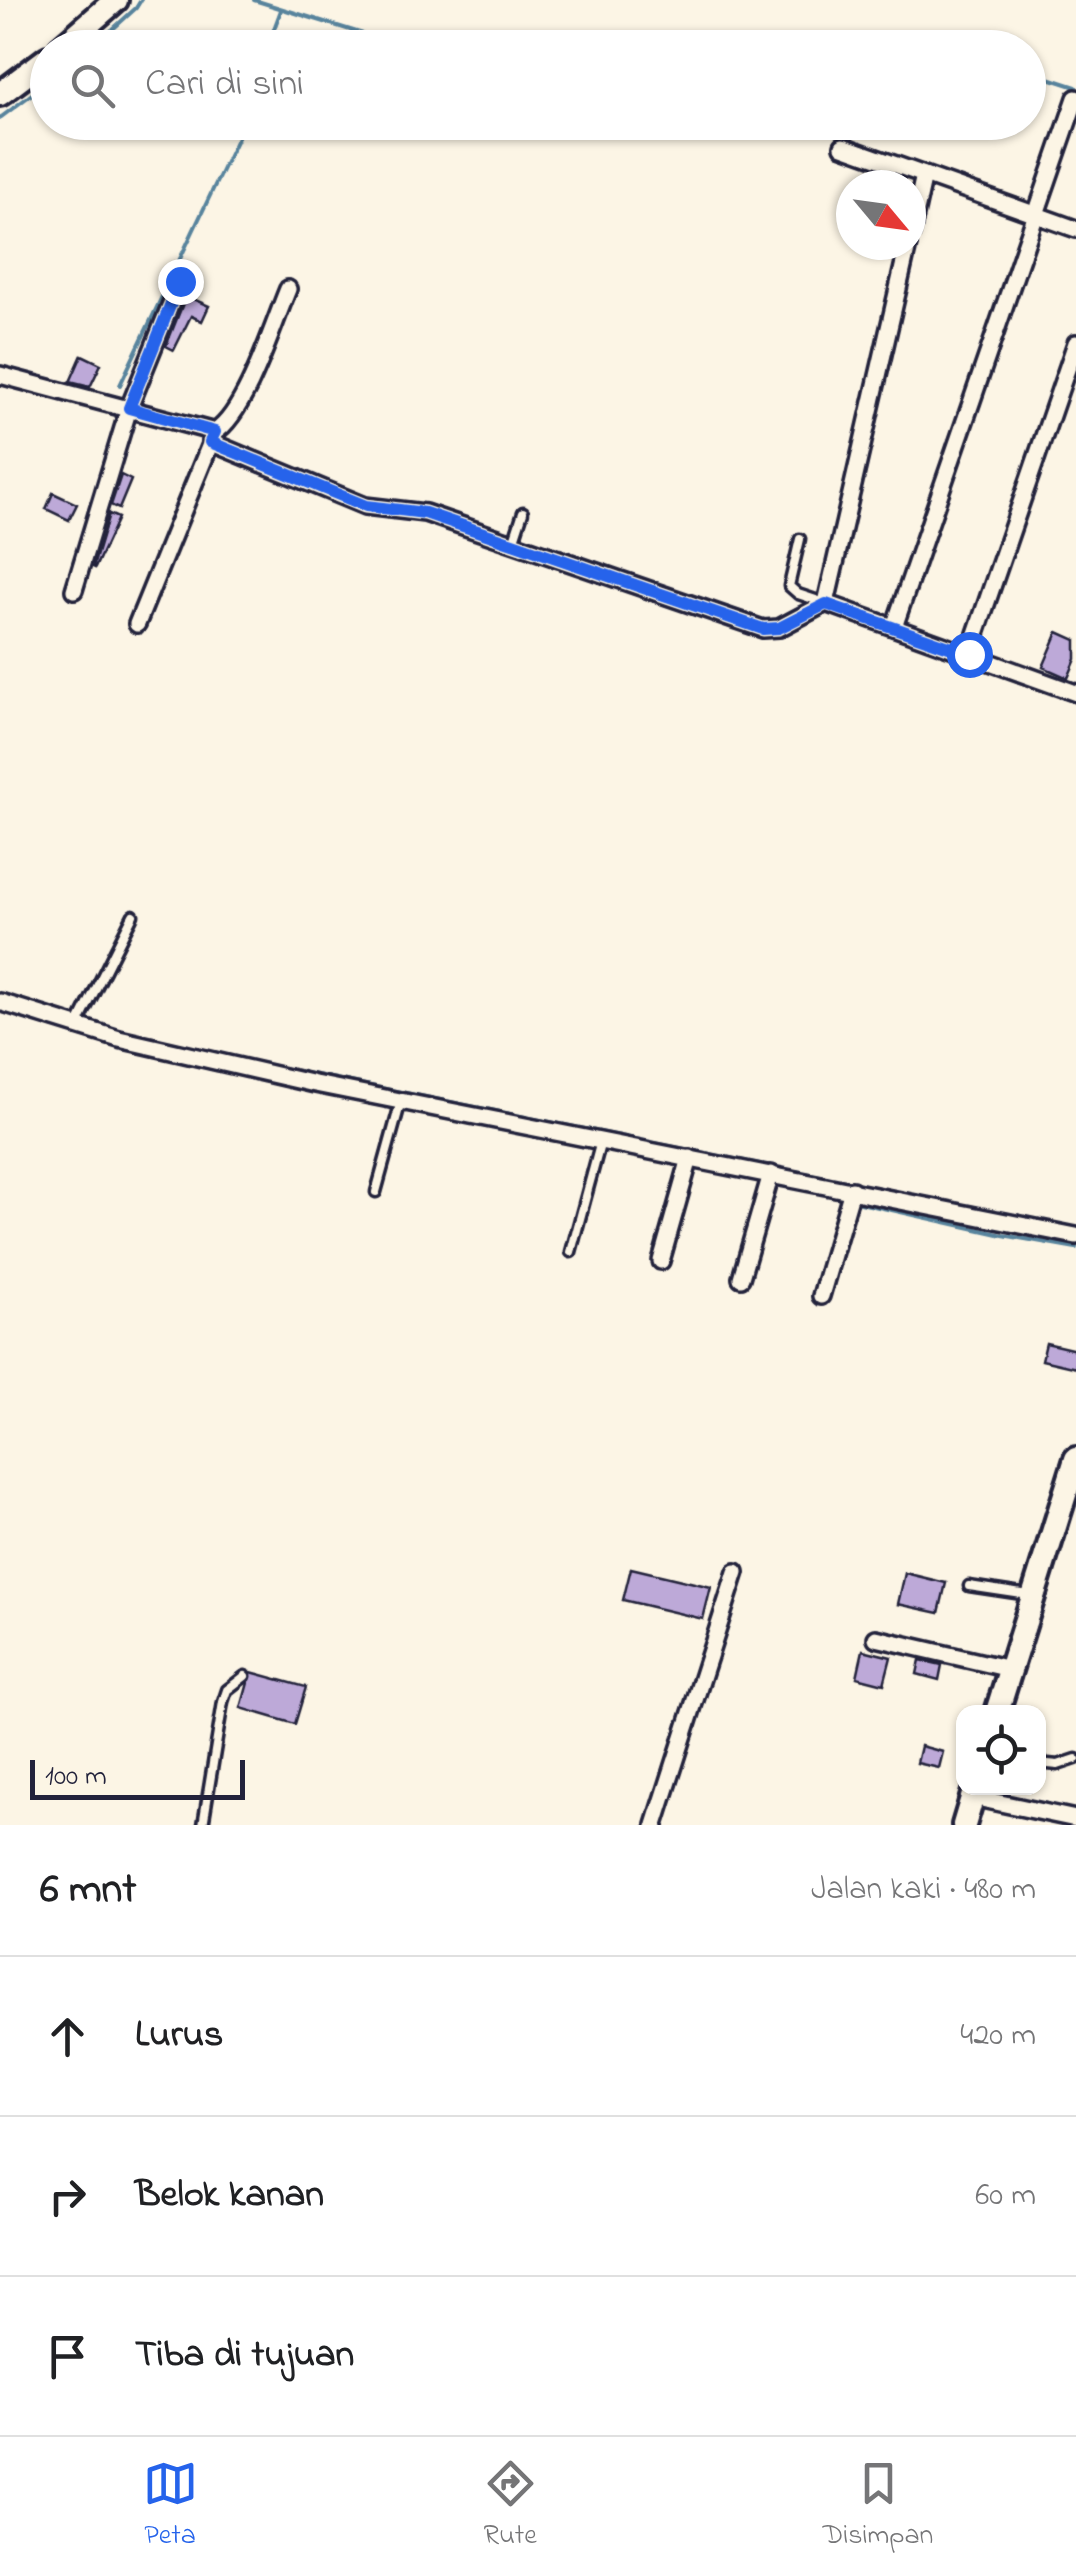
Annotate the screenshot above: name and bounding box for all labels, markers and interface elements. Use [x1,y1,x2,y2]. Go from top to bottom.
search box [30,30,1046,140]
text: Cari di sini [145,57,304,113]
icon: search [65,58,120,113]
north arrow [836,170,926,260]
route end [158,259,204,305]
route start [947,632,993,678]
map controls [956,1705,1046,1795]
button: locate [956,1705,1046,1795]
scale bar [30,1755,245,1800]
text: 100 m [45,1757,107,1798]
text: 6 mnt [40,1860,136,1921]
text: Jalan kaki · 480 m [811,1867,1036,1914]
text: Lurus [135,2008,223,2064]
icon: ahead [40,2009,95,2064]
text: 420 m [960,2013,1036,2060]
text: Belok kanan [135,2168,324,2224]
icon: right [40,2169,95,2224]
text: 60 m [975,2173,1036,2220]
text: Tiba di tujuan [135,2328,354,2384]
icon: arrive [40,2329,95,2384]
tab: Peta [143,2456,198,2557]
tab: Rute [483,2456,538,2557]
tab: Disimpan [823,2456,933,2557]

